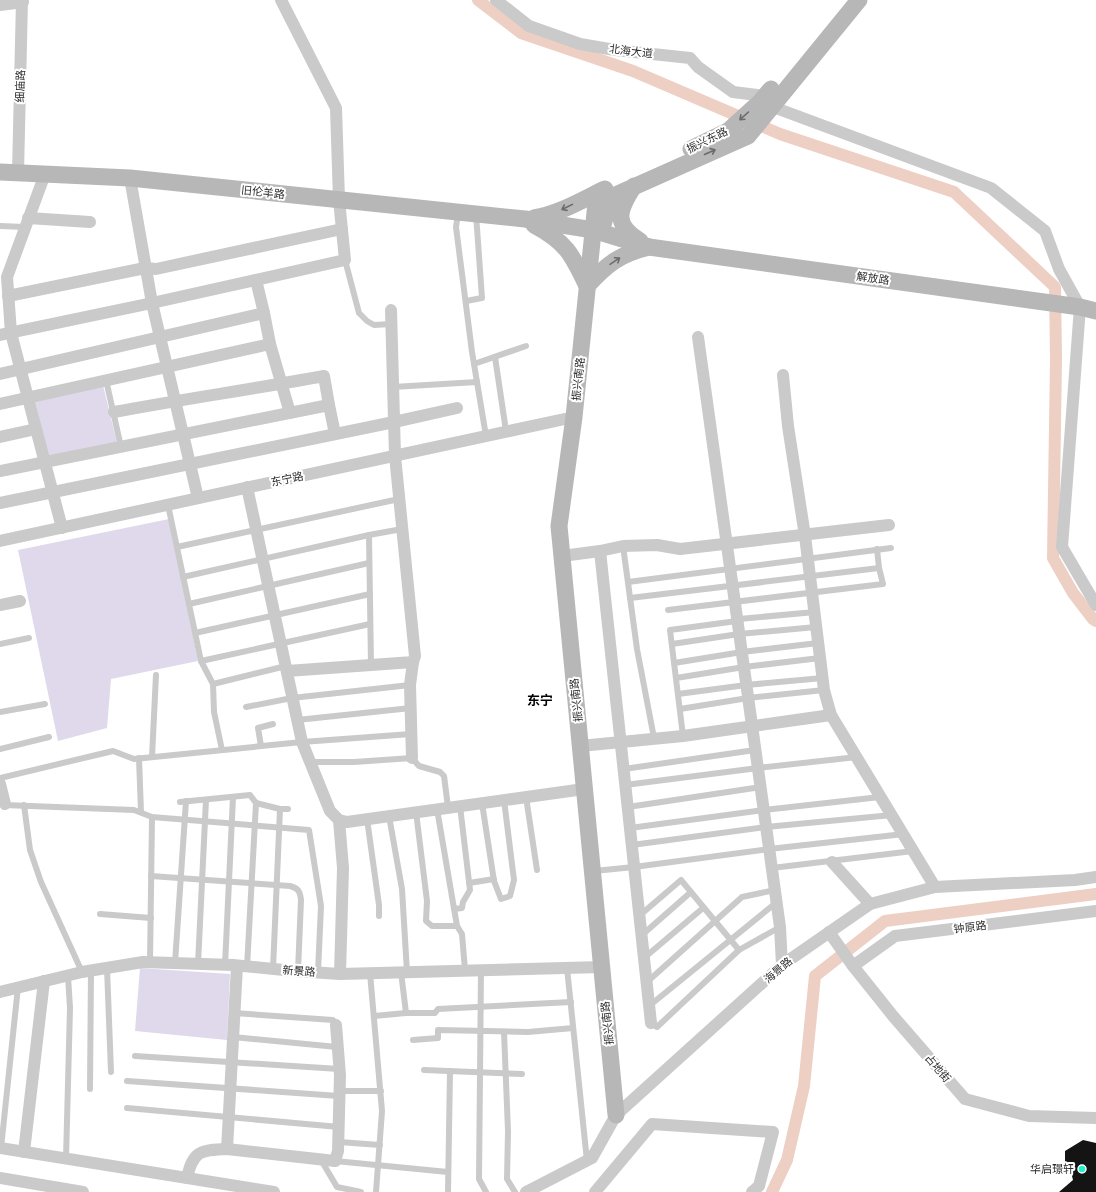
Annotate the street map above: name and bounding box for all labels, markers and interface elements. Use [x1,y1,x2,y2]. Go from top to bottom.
street label: 北海大道 [608,41,654,61]
street label: 细庙路 [12,69,28,103]
one-way arrow [739,112,750,121]
street label: 振兴东路 [684,124,730,156]
one-way arrow [704,148,716,156]
street label: 旧伦羊路 [240,183,286,201]
one-way arrow [561,204,573,212]
one-way arrow [609,257,620,265]
street label: 解放路 [856,269,890,287]
street label: 振兴南路 [569,356,587,402]
street label: 东宁路 [269,469,305,489]
street label: 振兴南路 [567,677,585,723]
district label: 东宁 [527,692,553,709]
street label: 钟原路 [953,918,987,936]
street label: 海景路 [761,954,795,986]
street label: 新景路 [282,963,316,979]
street label: 振兴南路 [598,1000,616,1046]
street label: 占地街 [922,1051,954,1085]
place label: 华启璟轩 [1030,1162,1074,1176]
marker: 华启璟轩 [1077,1164,1087,1174]

